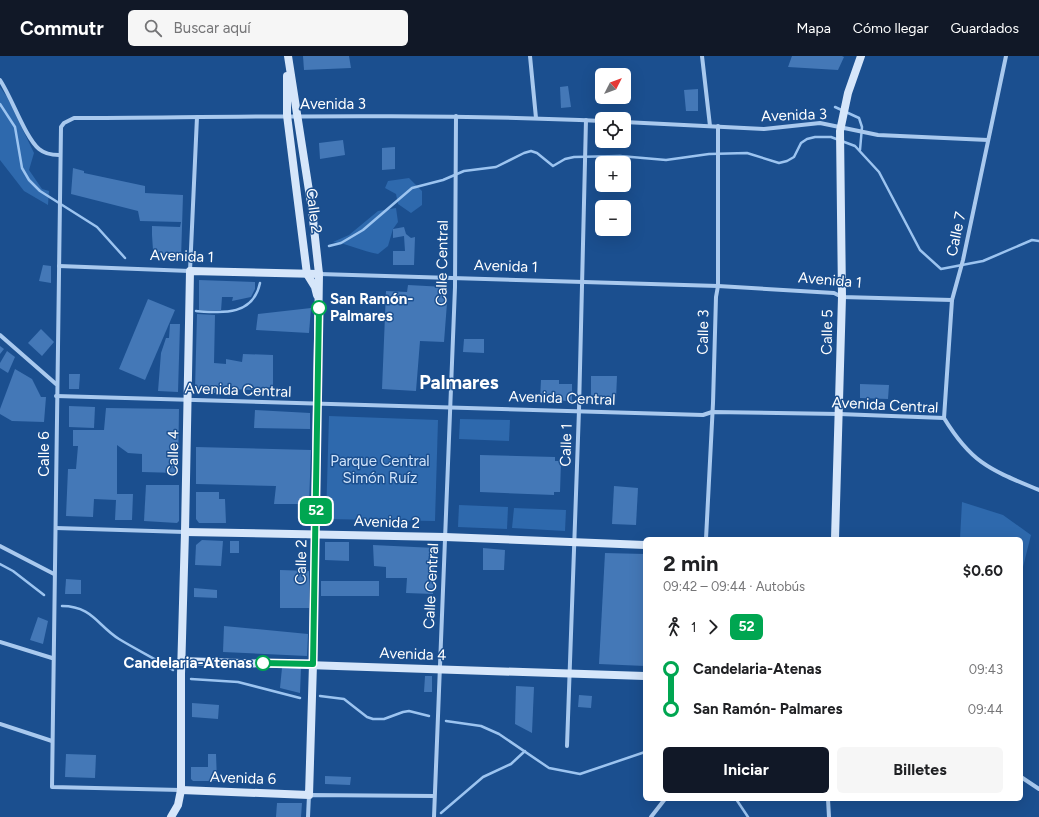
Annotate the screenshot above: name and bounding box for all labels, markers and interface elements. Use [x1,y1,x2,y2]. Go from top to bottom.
search box [128,10,408,46]
text: Commutr [20,17,104,40]
icon: search [142,17,164,39]
text: Buscar aquí [174,19,251,37]
text: Mapa [796,20,831,37]
text: Cómo llegar [853,20,928,37]
text: Guardados [950,20,1019,37]
north arrow [595,68,631,104]
map controls [595,68,631,236]
street label: Avenida 3 [300,95,366,113]
street label: Avenida 3 [761,105,827,125]
button: locate [595,112,631,148]
button: + [595,156,631,192]
street label: Calle 2 [302,187,326,235]
button: − [595,200,631,236]
street label: Calle 7 [943,210,969,258]
street label: Calle Central [432,220,452,306]
street label: Avenida 1 [150,246,214,266]
street label: Avenida 1 [474,256,538,276]
street label: Avenida 1 [797,268,863,292]
place label: San Ramón- Palmares [330,290,413,325]
marker: San Ramón- Palmares [311,300,327,316]
street label: Calle 3 [694,309,712,355]
street label: Calle 5 [818,309,836,355]
district label: Palmares [419,371,499,394]
street label: Avenida Central [184,379,292,401]
street label: Avenida Central [508,387,616,409]
street label: Avenida Central [831,393,939,417]
street label: Calle 1 [556,423,576,467]
street label: Calle 4 [164,430,182,476]
street label: Calle 6 [35,431,53,477]
park label: Parque Central Simón Ruíz [330,452,430,487]
line badge: 52 [298,498,334,524]
text: 52 [308,502,324,519]
street label: Avenida 2 [354,512,420,532]
street label: Calle 2 [292,539,310,585]
street label: Calle Central [420,543,442,629]
text: 2 min [663,550,718,577]
text: $0.60 [963,562,1003,580]
text: 09:42 – 09:44 · Autobús [663,579,805,594]
icon: walk [663,616,685,638]
icon: forward [702,616,724,638]
text: 52 [738,618,755,635]
text: 1 [691,620,696,635]
street label: Avenida 4 [379,644,447,664]
place label: Candelaria-Atenas [124,654,252,672]
marker: Candelaria-Atenas [255,655,271,671]
text: Candelaria-Atenas [693,660,821,678]
text: 09:43 [969,662,1003,677]
text: San Ramón- Palmares [693,700,843,718]
text: 09:44 [968,702,1003,717]
button: Iniciar [663,747,829,793]
button: Billetes [837,747,1003,793]
street label: Avenida 6 [210,768,277,788]

